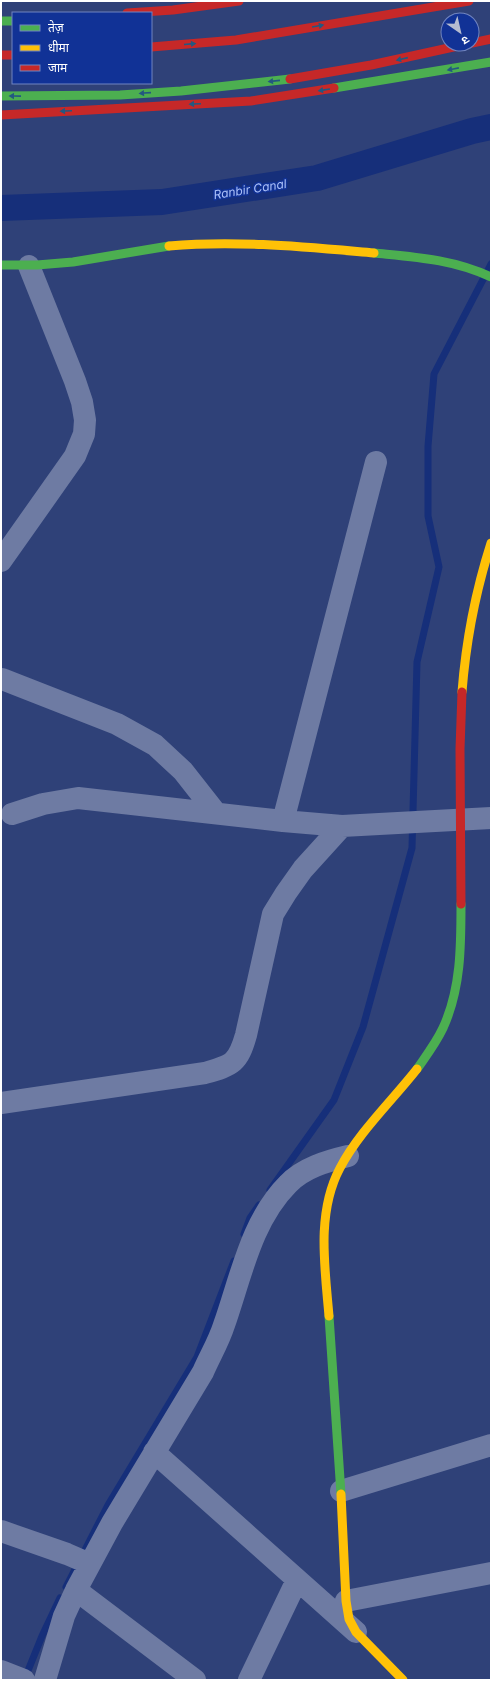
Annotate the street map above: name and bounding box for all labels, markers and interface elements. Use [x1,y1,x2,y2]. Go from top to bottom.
legend [12,12,152,84]
north arrow [440,12,480,52]
text: तेज़ [48,20,65,35]
one-way arrow [312,23,325,29]
text: उ [459,33,472,48]
text: धीमा [48,40,70,55]
one-way arrow [184,41,196,47]
one-way arrow [396,56,408,62]
text: जाम [48,60,68,75]
one-way arrow [447,66,459,72]
one-way arrow [268,78,280,84]
one-way arrow [318,87,330,93]
one-way arrow [139,90,151,97]
one-way arrow [8,93,21,99]
one-way arrow [189,101,201,108]
one-way arrow [60,108,72,115]
water label: Ranbir Canal [212,176,288,202]

